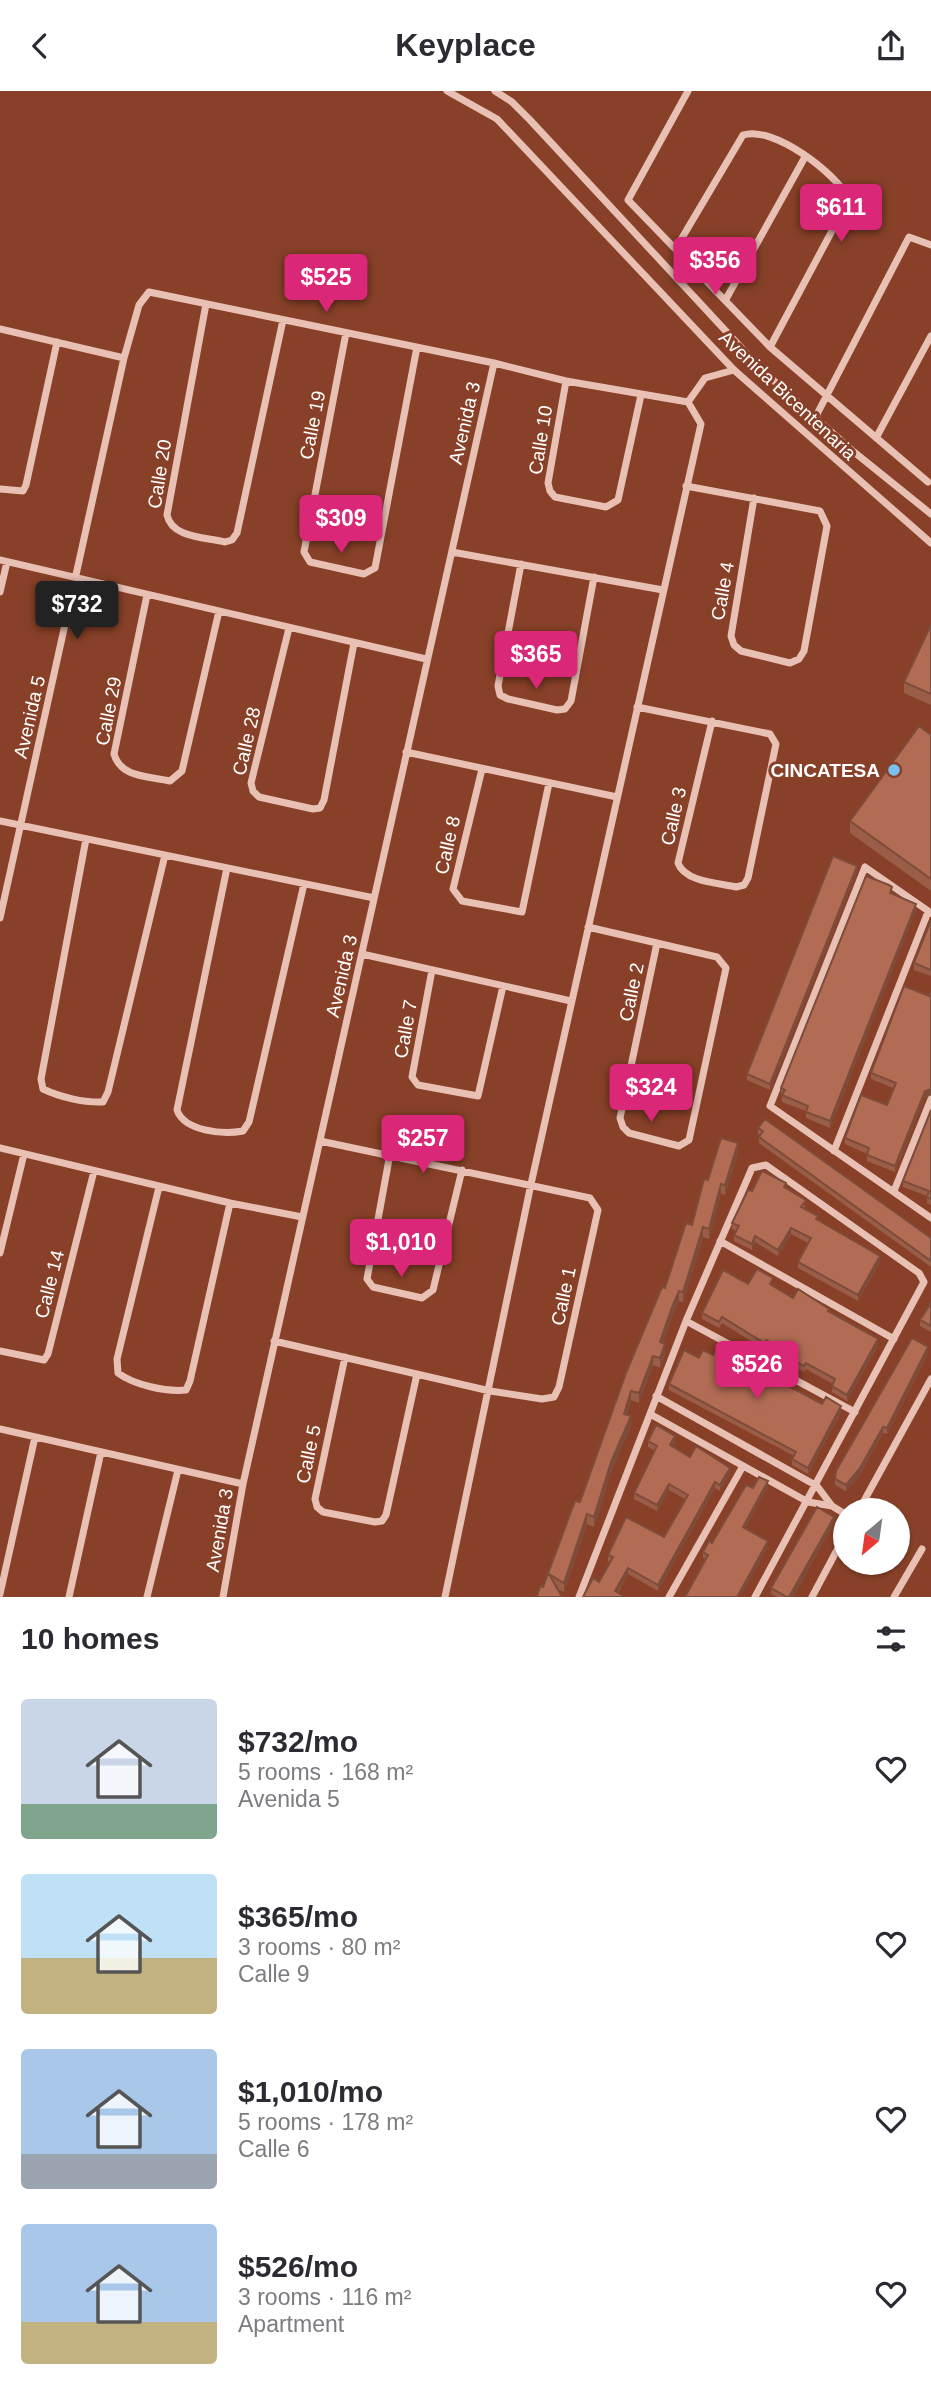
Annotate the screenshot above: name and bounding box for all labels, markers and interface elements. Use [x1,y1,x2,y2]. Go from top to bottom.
icon: back [21,27,59,65]
text: Keyplace [395,27,536,63]
icon: share [872,27,910,65]
pin: $611 [800,185,882,244]
text: $611 [816,194,866,220]
pin: $356 [674,237,756,297]
text: $356 [689,247,741,273]
pin: $525 [285,255,367,314]
text: $525 [300,264,352,290]
street label: Avenida Bicentenaria [715,327,861,464]
street label: Avenida 3 [445,380,484,466]
street label: Calle 19 [296,389,329,461]
street label: Calle 10 [525,404,556,476]
street label: Calle 20 [144,438,175,510]
pin: $309 [300,496,382,555]
text: $309 [315,505,367,531]
street label: Calle 4 [707,560,738,622]
pin: $732 [36,581,118,641]
text: $732 [51,591,103,617]
pin: $365 [495,631,577,691]
text: $365 [510,641,562,667]
street label: Avenida 5 [10,674,49,760]
street label: Calle 29 [92,675,125,747]
street label: Calle 28 [228,705,265,777]
place label: CINCATESA [771,760,880,781]
marker: CINCATESA [886,762,902,778]
street label: Calle 3 [657,785,690,847]
street label: Calle 8 [431,814,464,876]
street label: Avenida 3 [322,933,361,1019]
street label: Calle 2 [615,961,648,1023]
street label: Calle 7 [390,998,421,1060]
pin: $324 [610,1065,692,1124]
text: $324 [625,1074,677,1100]
pin: $257 [382,1115,464,1175]
text: $257 [397,1125,449,1151]
pin: $1,010 [344,1219,458,1279]
text: $1,010 [366,1229,436,1255]
street label: Calle 14 [31,1247,68,1320]
street label: Calle 1 [547,1265,580,1327]
pin: $526 [716,1341,798,1401]
text: $526 [731,1351,783,1377]
street label: Calle 5 [292,1423,325,1485]
street label: Avenida 3 [202,1487,237,1573]
north arrow [833,1498,910,1575]
map controls [833,1498,910,1575]
icon: filters [872,1620,910,1658]
text: 10 homes [21,1622,159,1655]
text: $732/mo [238,1725,358,1758]
icon: home [77,1727,161,1811]
icon: heart [872,1750,910,1788]
text: 5 rooms · 168 m² [238,1759,413,1785]
text: Avenida 5 [238,1786,340,1812]
text: $365/mo [238,1900,358,1933]
icon: home [77,1902,161,1986]
icon: heart [872,1925,910,1963]
text: 3 rooms · 80 m² [238,1934,400,1960]
text: Calle 9 [238,1961,310,1987]
text: $1,010/mo [238,2075,383,2108]
icon: home [77,2077,161,2161]
icon: heart [872,2100,910,2138]
text: 5 rooms · 178 m² [238,2109,413,2135]
text: Calle 6 [238,2136,310,2162]
text: $526/mo [238,2250,358,2283]
icon: home [77,2252,161,2336]
icon: heart [872,2275,910,2313]
text: 3 rooms · 116 m² [238,2284,411,2310]
text: Apartment [238,2311,344,2337]

